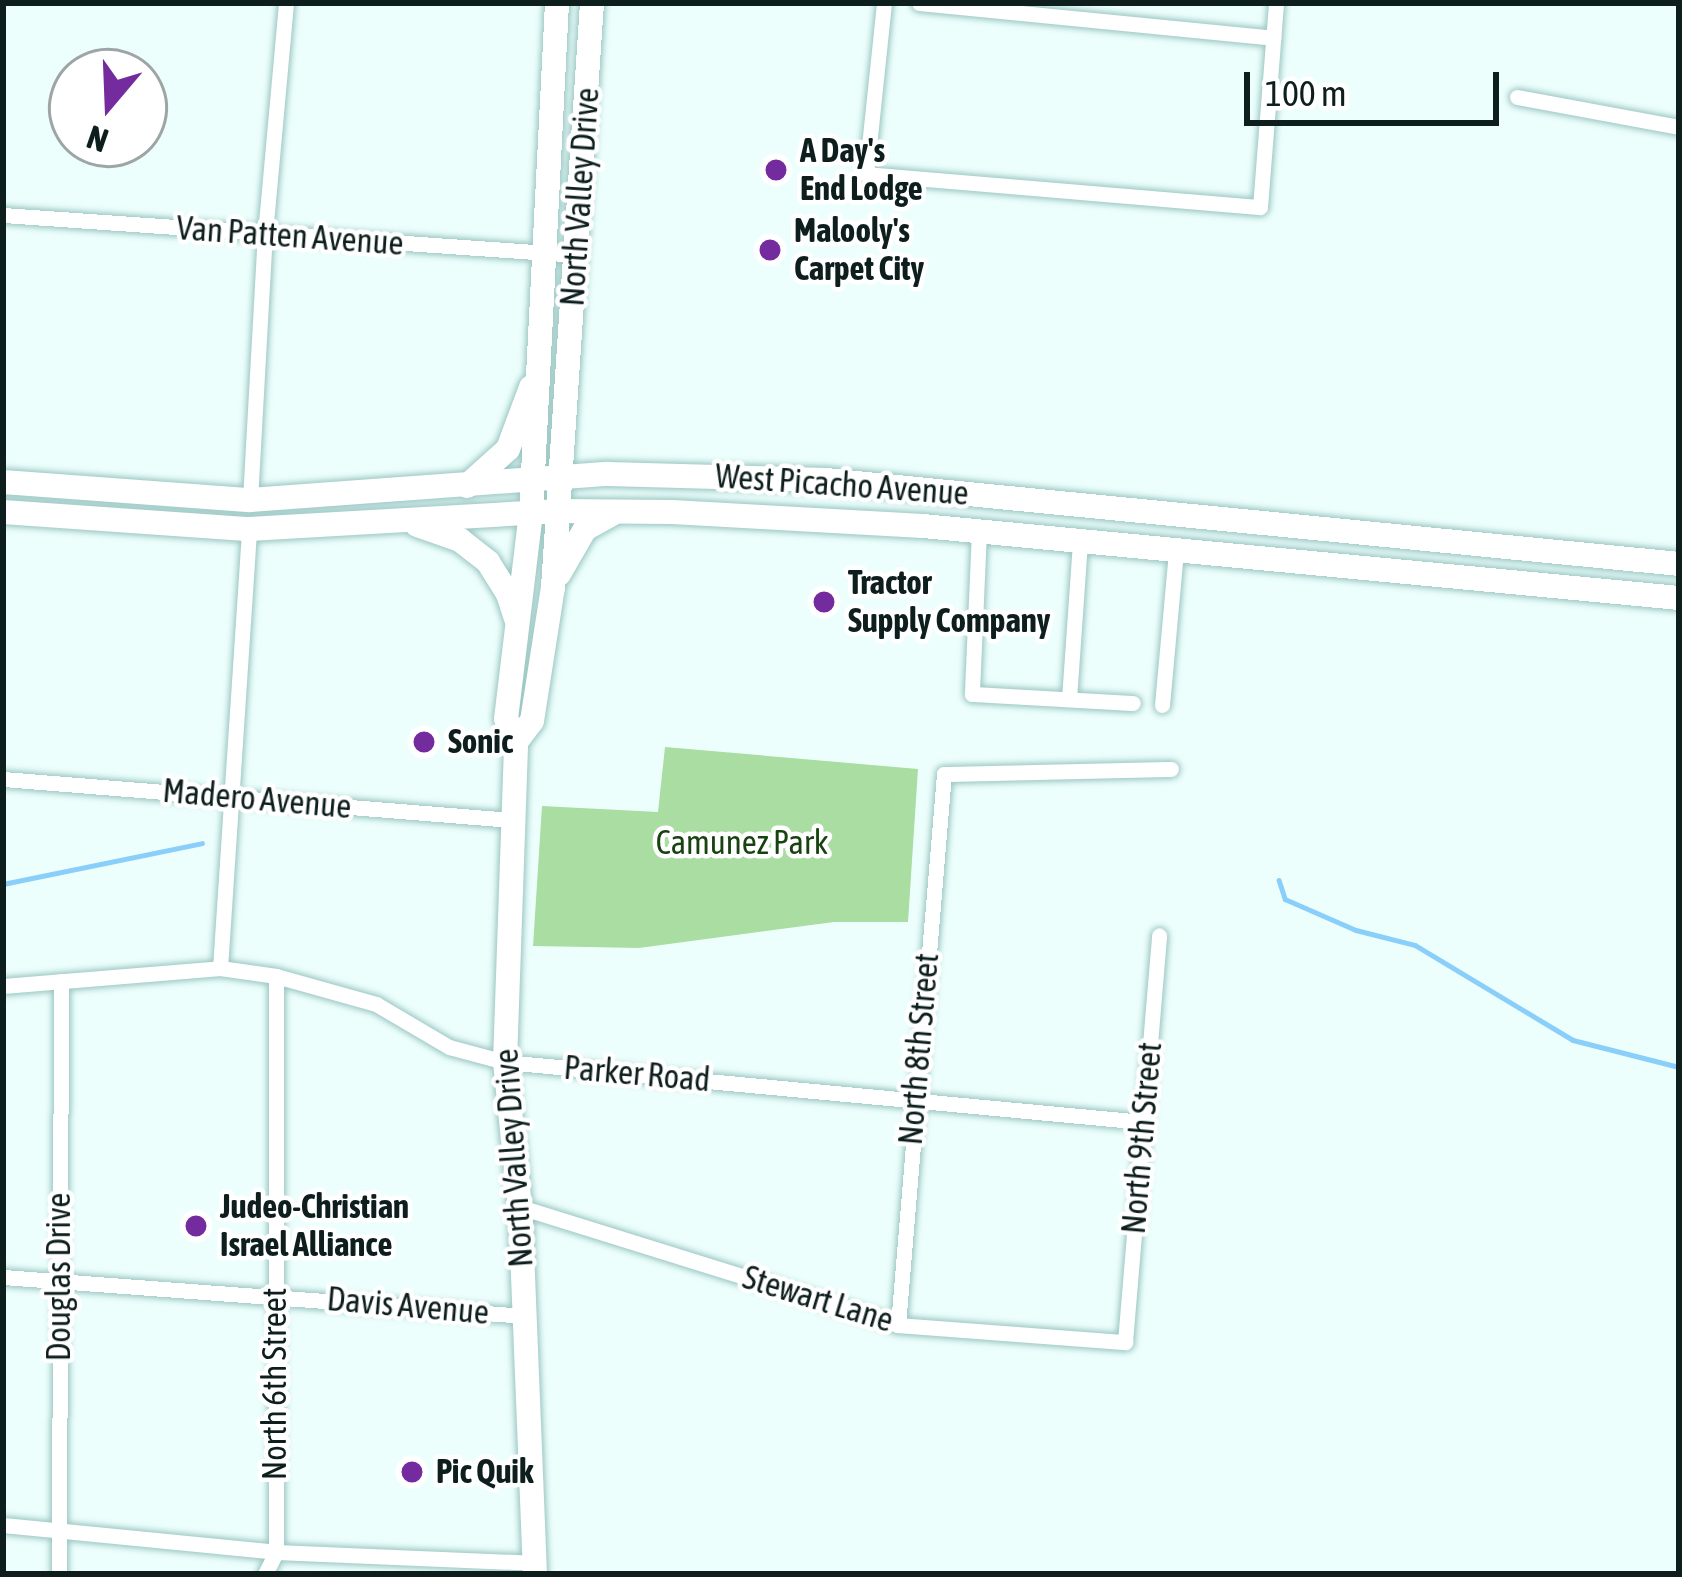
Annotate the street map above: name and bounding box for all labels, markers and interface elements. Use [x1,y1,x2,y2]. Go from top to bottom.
north arrow [48,48,168,168]
scale bar [1250,48,1505,122]
text: 100 m [1265,72,1347,114]
street label: North Valley Drive [553,86,607,308]
text: N [82,118,113,160]
place label: A Day's End Lodge [800,131,923,209]
marker: A Day's End Lodge [763,157,789,183]
street label: Van Patten Avenue [175,208,405,264]
place label: Malooly's Carpet City [794,211,924,289]
marker: Malooly's Carpet City [757,237,783,263]
street label: West Picacho Avenue [714,456,970,514]
place label: Tractor Supply Company [848,563,1050,641]
marker: Tractor Supply Company [811,589,837,615]
place label: Sonic [448,722,513,762]
marker: Sonic [411,729,437,755]
street label: Madero Avenue [161,771,353,827]
park label: Camunez Park [656,823,828,863]
street label: North 8th Street [891,951,947,1147]
street label: North 9th Street [1114,1040,1170,1236]
street label: North Valley Drive [487,1047,541,1269]
street label: Parker Road [562,1048,712,1100]
place label: Judeo-Christian Israel Alliance [220,1187,409,1265]
street label: Douglas Drive [39,1193,79,1361]
marker: Judeo-Christian Israel Alliance [183,1213,209,1239]
street label: Stewart Lane [738,1257,898,1341]
street label: Davis Avenue [325,1279,491,1333]
street label: North 6th Street [255,1288,295,1480]
place label: Pic Quik [436,1452,533,1492]
marker: Pic Quik [399,1459,425,1485]

